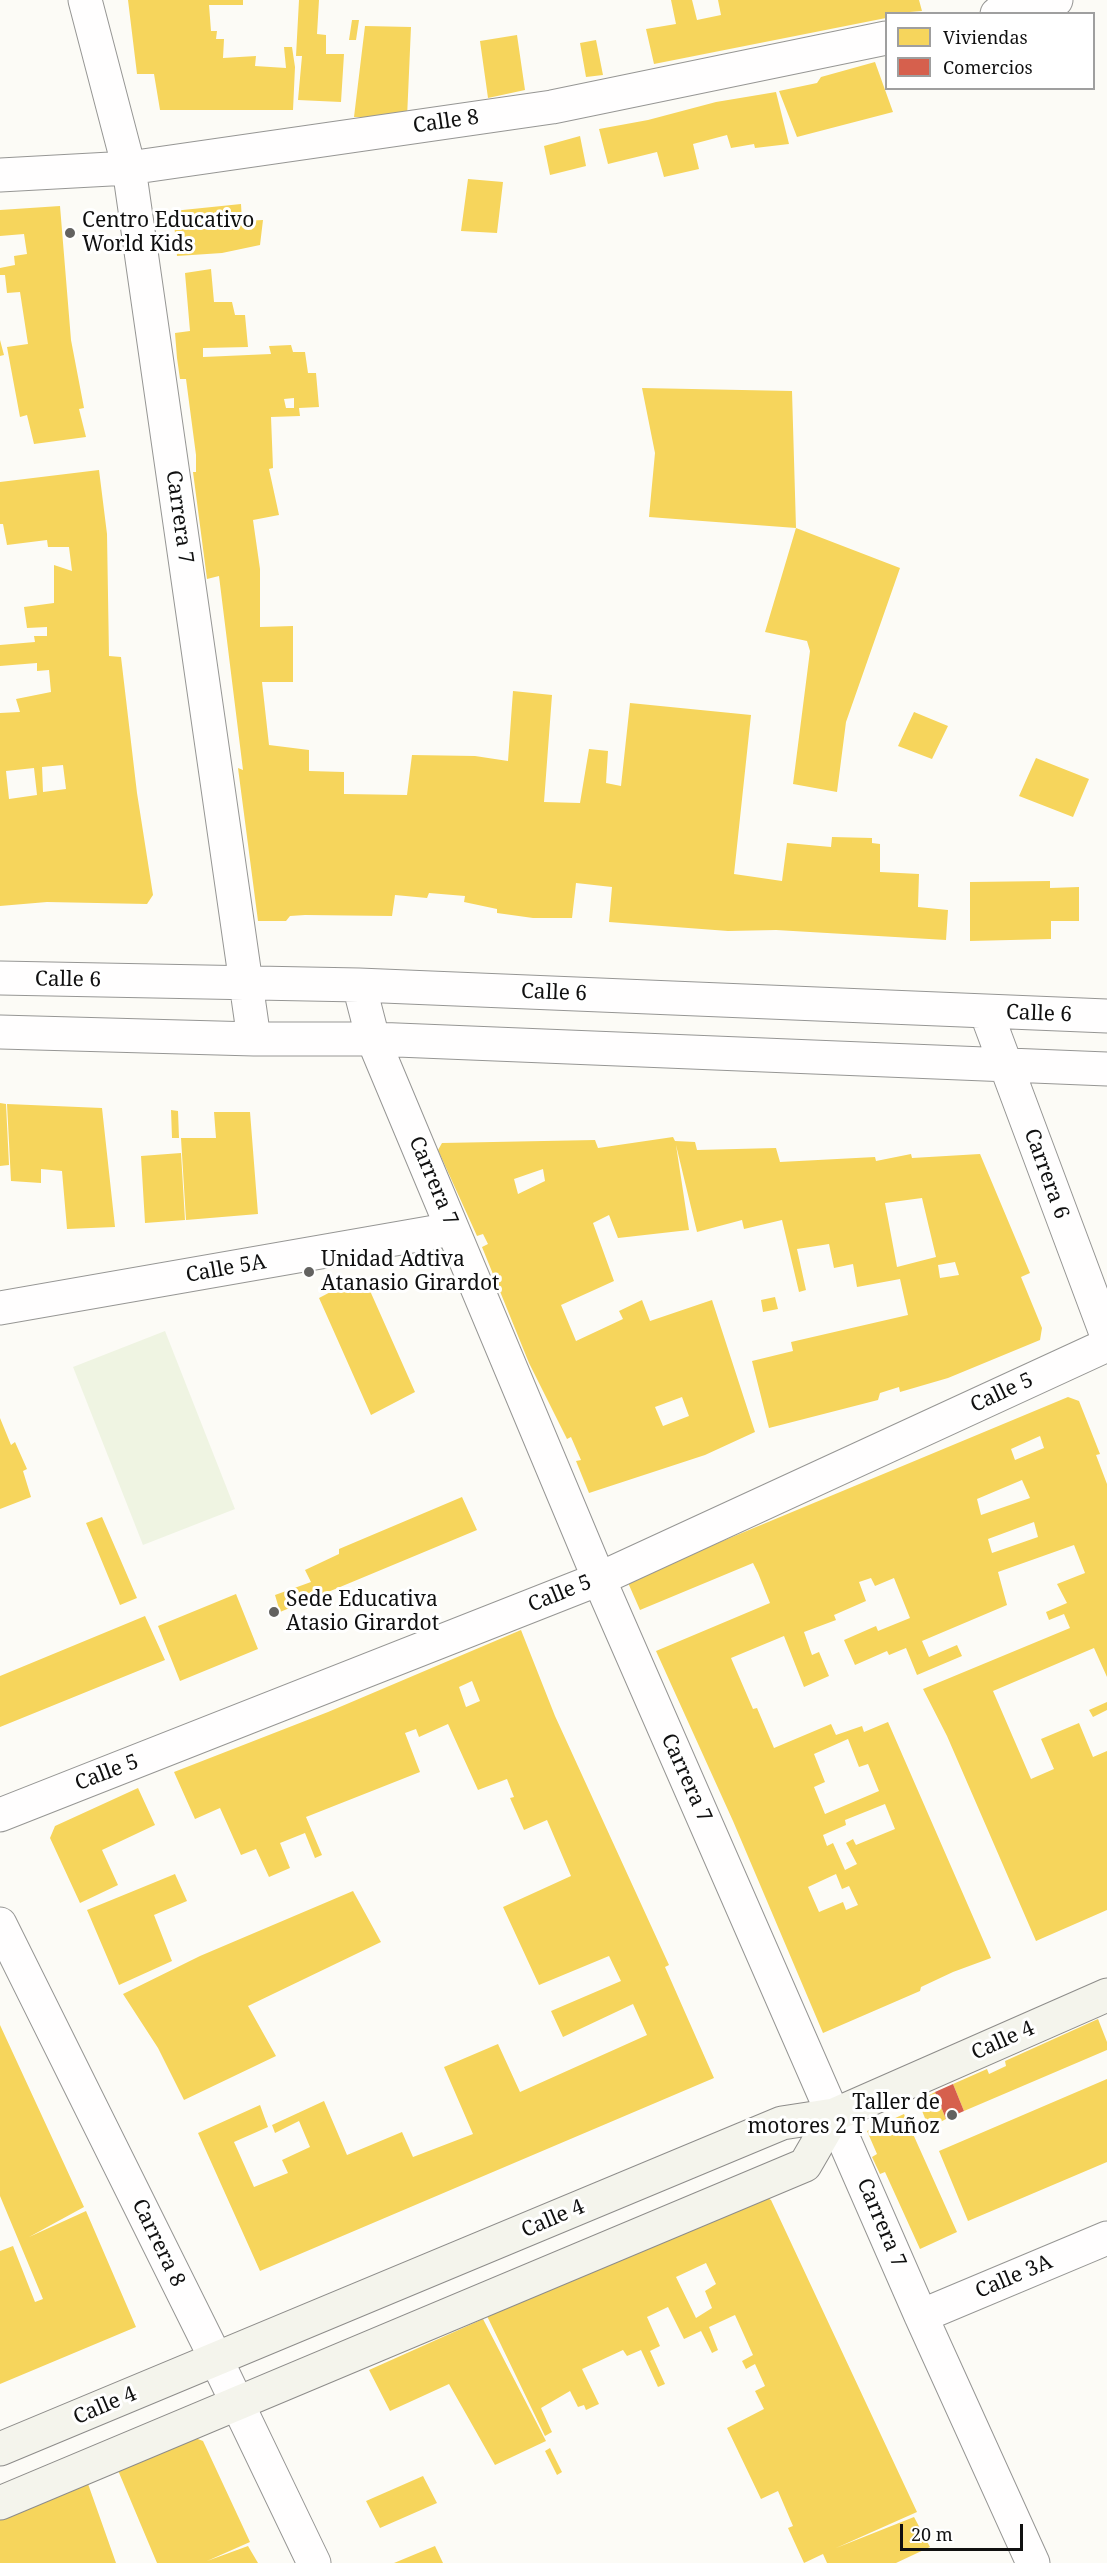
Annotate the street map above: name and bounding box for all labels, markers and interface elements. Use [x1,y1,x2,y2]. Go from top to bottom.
legend [885,12,1095,90]
text: Viviendas [943,25,1028,49]
text: Comercios [943,55,1033,79]
street label: Calle 8 [411,105,481,139]
place label: Centro Educativo World Kids [82,208,254,258]
marker: Centro Educativo World Kids [63,226,77,240]
street label: Carrera 7 [160,469,198,565]
street label: Calle 6 [35,967,101,993]
street label: Calle 6 [520,979,588,1007]
street label: Calle 6 [1005,1000,1073,1028]
street label: Carrera 6 [1018,1125,1074,1223]
street label: Carrera 7 [403,1133,463,1229]
place label: Unidad Adtiva Atanasio Girardot [321,1247,499,1297]
street label: Calle 5A [184,1250,268,1288]
marker: Unidad Adtiva Atanasio Girardot [302,1265,316,1279]
street label: Calle 5 [967,1368,1037,1418]
street label: Calle 5 [525,1570,595,1618]
place label: Sede Educativa Atasio Girardot [286,1587,439,1637]
marker: Sede Educativa Atasio Girardot [267,1605,281,1619]
street label: Carrera 7 [655,1730,717,1826]
street label: Calle 5 [72,1749,142,1797]
street label: Calle 4 [968,2016,1038,2066]
place label: Taller de motores 2 T Muñoz [748,2090,940,2140]
marker: Taller de motores 2 T Muñoz [945,2108,959,2122]
street label: Carrera 7 [851,2175,911,2271]
street label: Calle 4 [518,2194,588,2244]
street label: Carrera 8 [126,2195,190,2291]
street label: Calle 3A [972,2250,1056,2304]
street label: Calle 4 [70,2381,140,2431]
scale bar [903,2512,1026,2550]
text: 20 m [911,2522,953,2546]

